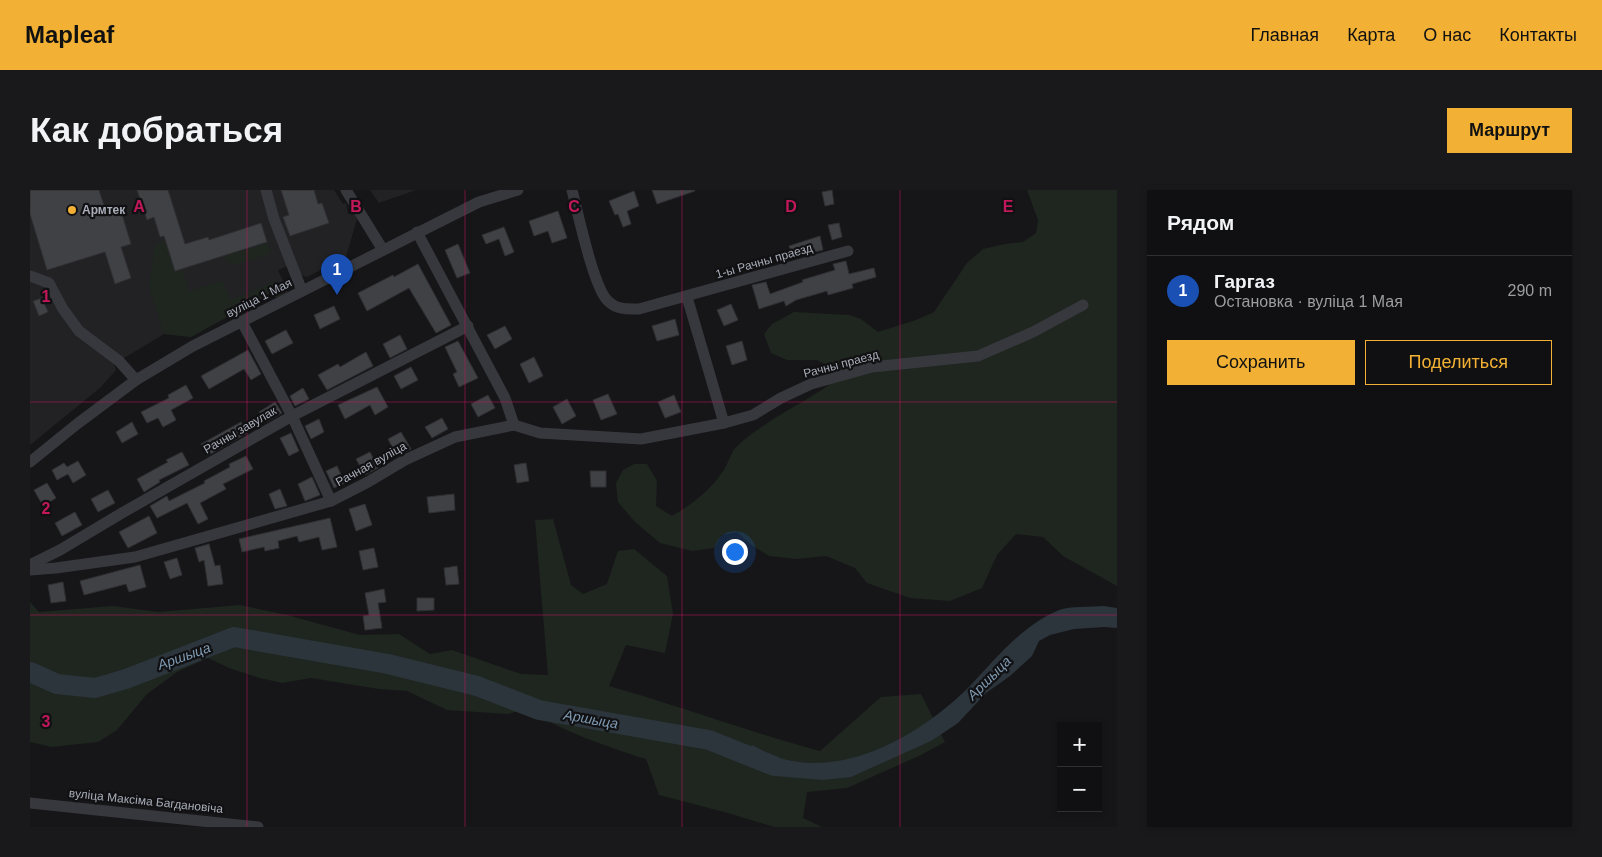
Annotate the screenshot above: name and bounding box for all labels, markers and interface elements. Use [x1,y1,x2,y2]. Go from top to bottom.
text: Mapleaf [25,21,114,48]
text: Главная [1251,25,1319,45]
text: Карта [1347,25,1395,45]
text: О нас [1423,25,1471,45]
text: Контакты [1499,25,1577,45]
button: Маршрут [1447,108,1572,153]
text: Как добраться [30,110,283,149]
text: A [133,198,145,215]
text: B [350,198,362,215]
text: C [568,198,580,215]
text: D [785,198,797,215]
text: E [1003,198,1014,215]
place label: Армтек [82,203,126,217]
marker: Армтек [66,204,78,216]
text: Рядом [1167,211,1234,234]
street label: 1-ы Рачны праезд [714,240,814,282]
pin: 1 [321,254,353,295]
text: Гаргаз [1214,271,1275,292]
street label: вуліца 1 Мая [224,275,294,321]
text: 1 [1179,282,1187,299]
text: 290 m [1508,282,1552,299]
text: 1 [42,288,51,305]
text: Остановка · вуліца 1 Мая [1214,293,1403,310]
button: Сохранить [1167,340,1355,385]
button: Поделиться [1365,340,1552,385]
street label: Рачны праезд [802,347,880,381]
street label: Рачны завулак [201,403,280,457]
street label: Рачная вуліца [333,439,409,489]
text: 2 [42,500,51,517]
your location [722,539,748,565]
water label: Аршыца [154,639,213,673]
water label: Аршыца [963,653,1014,704]
water label: Аршыца [562,706,620,732]
text: 3 [42,713,51,730]
map controls [1057,722,1102,812]
button: + [1057,722,1102,767]
button: − [1057,767,1102,812]
street label: вуліца Максіма Багдановіча [68,786,224,816]

